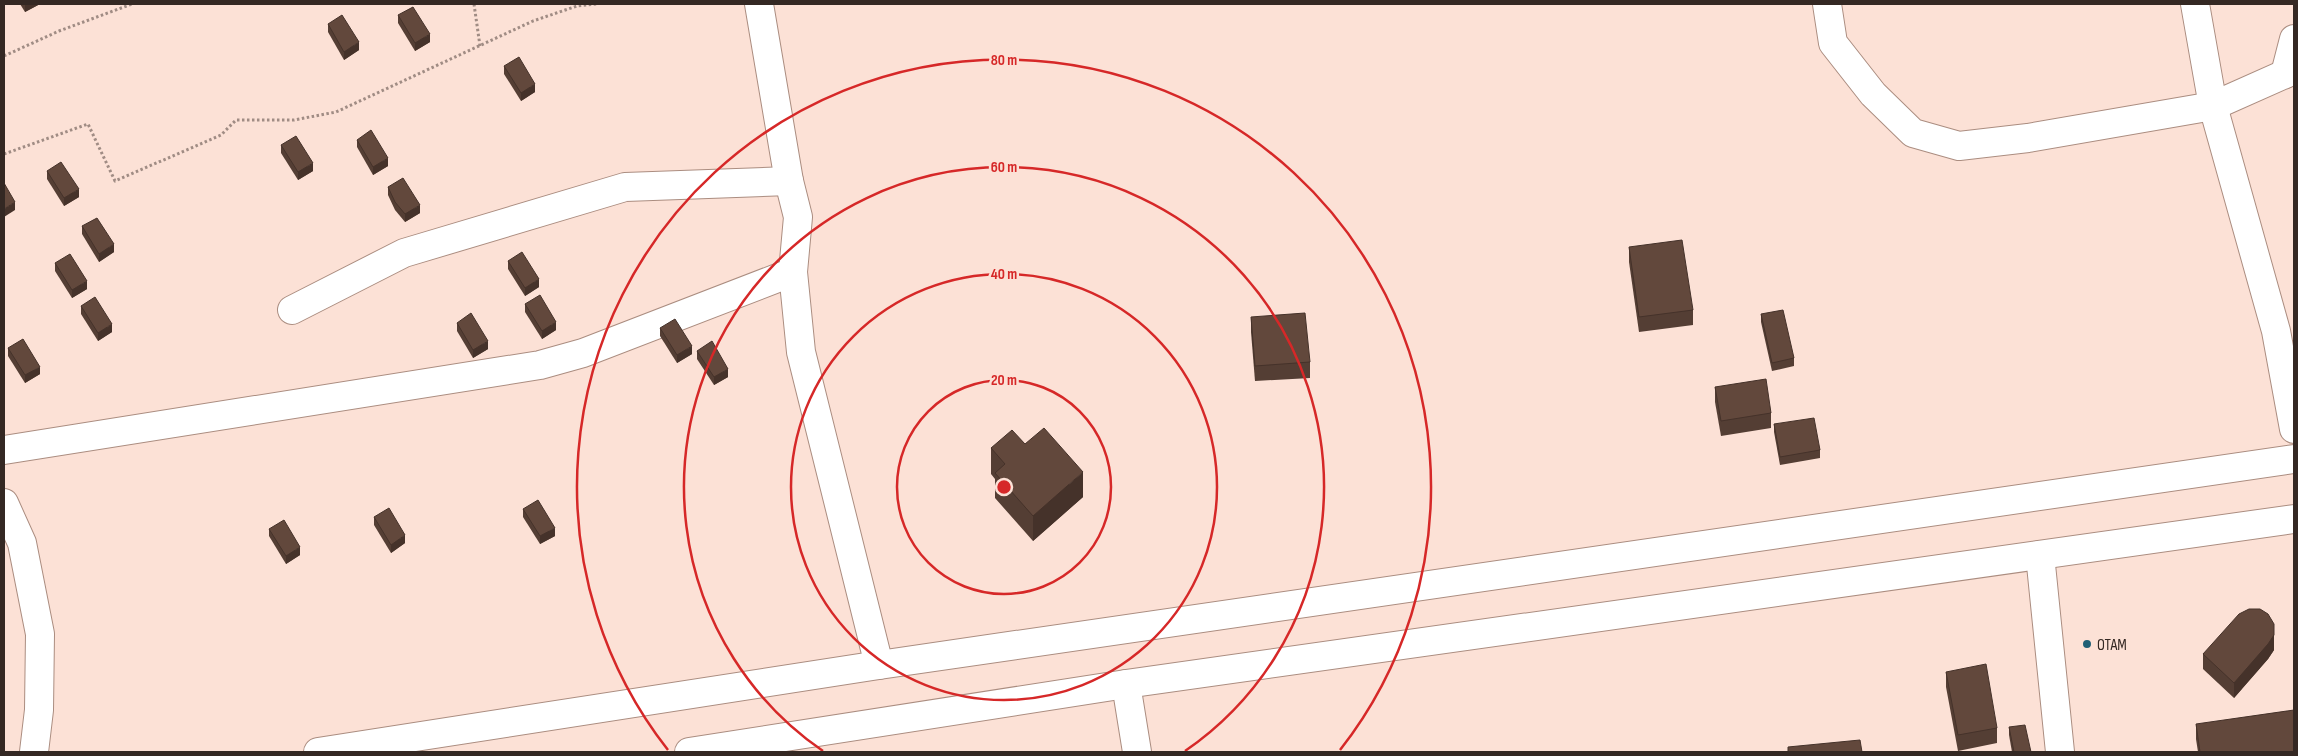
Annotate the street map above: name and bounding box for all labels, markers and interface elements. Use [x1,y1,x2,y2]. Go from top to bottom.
text: 80 m [991,51,1017,70]
text: 60 m [991,158,1017,177]
text: 40 m [991,265,1017,284]
text: 20 m [991,371,1017,390]
centre of rings [995,478,1013,496]
place label: OTAM [2097,636,2127,655]
marker: OTAM [2081,638,2093,650]

